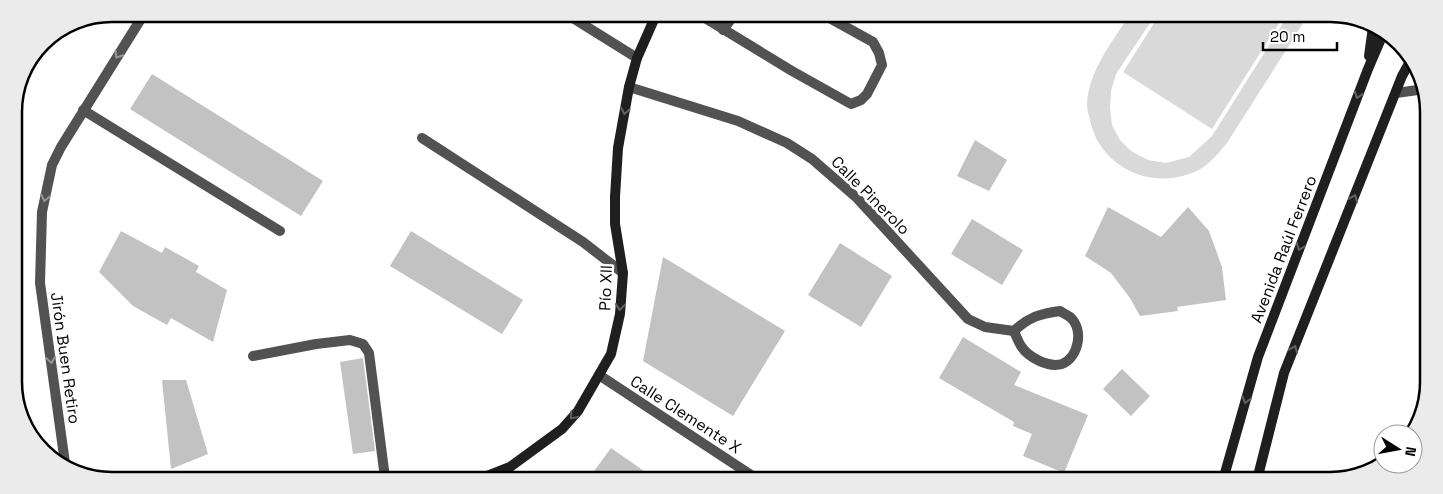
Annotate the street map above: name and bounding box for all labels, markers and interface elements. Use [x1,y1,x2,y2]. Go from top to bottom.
scale bar [1263,20,1337,52]
text: 20 m [1270,27,1305,46]
one-way arrow [115,50,125,59]
one-way arrow [1354,90,1364,99]
one-way arrow [620,107,631,115]
street label: Calle Pinerolo [827,151,915,239]
street label: Avenida Raúl Ferrero [1246,172,1321,326]
one-way arrow [40,194,51,203]
one-way arrow [1348,194,1358,203]
one-way arrow [1296,242,1306,251]
street label: Pío XII [594,265,617,311]
street label: Jirón Buen Retiro [46,291,85,425]
one-way arrow [615,303,626,311]
one-way arrow [1288,345,1298,354]
one-way arrow [45,356,56,364]
street label: Calle Clemente X [626,371,745,458]
one-way arrow [1241,395,1251,403]
one-way arrow [570,410,579,419]
north arrow [1373,424,1423,474]
text: N [1401,445,1420,458]

